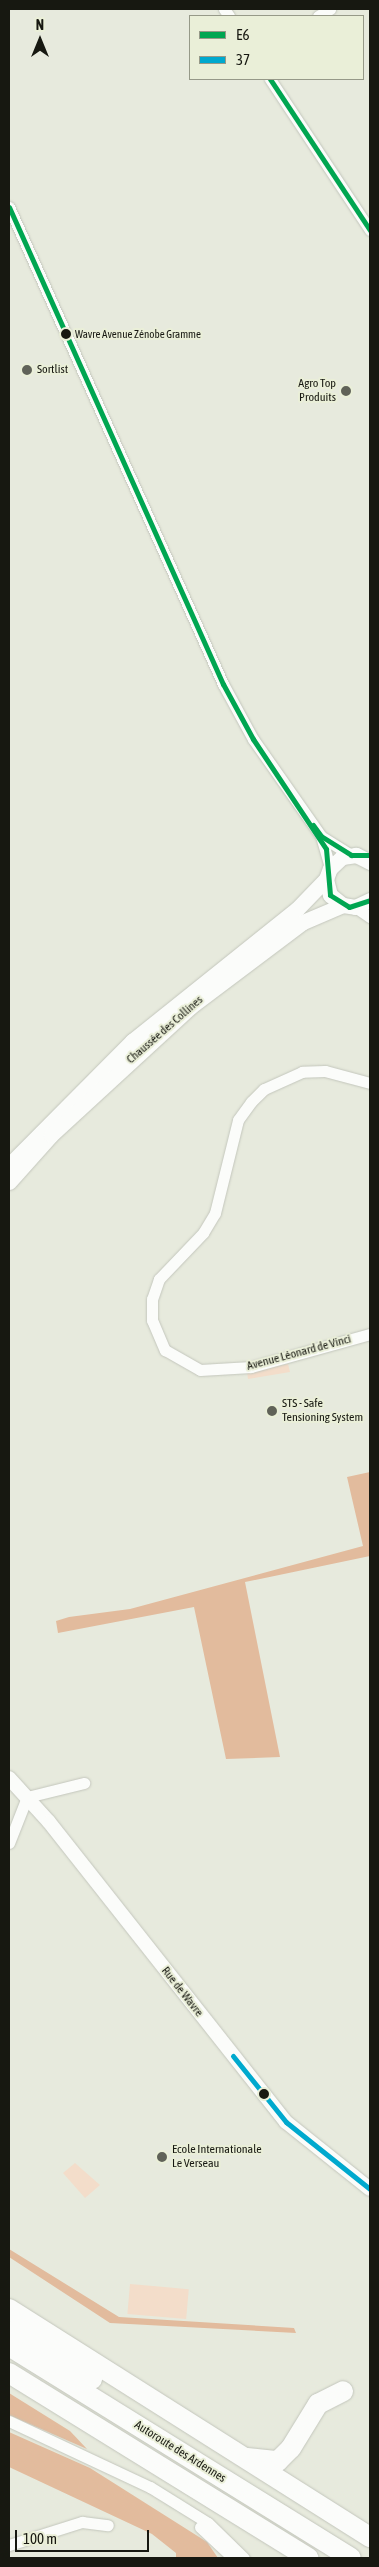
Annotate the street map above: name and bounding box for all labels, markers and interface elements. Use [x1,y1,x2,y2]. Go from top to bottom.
north arrow [15,15,65,65]
legend [189,15,364,80]
text: N [36,17,44,33]
text: E6 [236,26,249,43]
text: 37 [236,51,250,68]
place label: Wavre Avenue Zénobe Gramme [75,327,201,341]
marker: Wavre Avenue Zénobe Gramme [61,329,71,339]
place label: Sortlist [37,363,68,377]
marker: Sortlist [21,364,33,376]
place label: Agro Top Produits [298,377,336,405]
marker: Agro Top Produits [340,385,352,397]
street label: Chaussée des Collines [124,993,206,1067]
street label: Avenue Léonard de Vinci [245,1332,353,1374]
place label: STS - Safe Tensioning System [282,1397,363,1425]
marker: STS - Safe Tensioning System [266,1405,278,1417]
street label: Rue de Wavre [158,1964,206,2020]
unlabelled marker [259,2089,269,2099]
place label: Ecole Internationale Le Verseau [172,2143,262,2171]
marker: Ecole Internationale Le Verseau [156,2151,168,2163]
street label: Autoroute des Ardennes [132,2418,228,2486]
scale bar [18,2520,151,2552]
text: 100 m [23,2530,57,2547]

